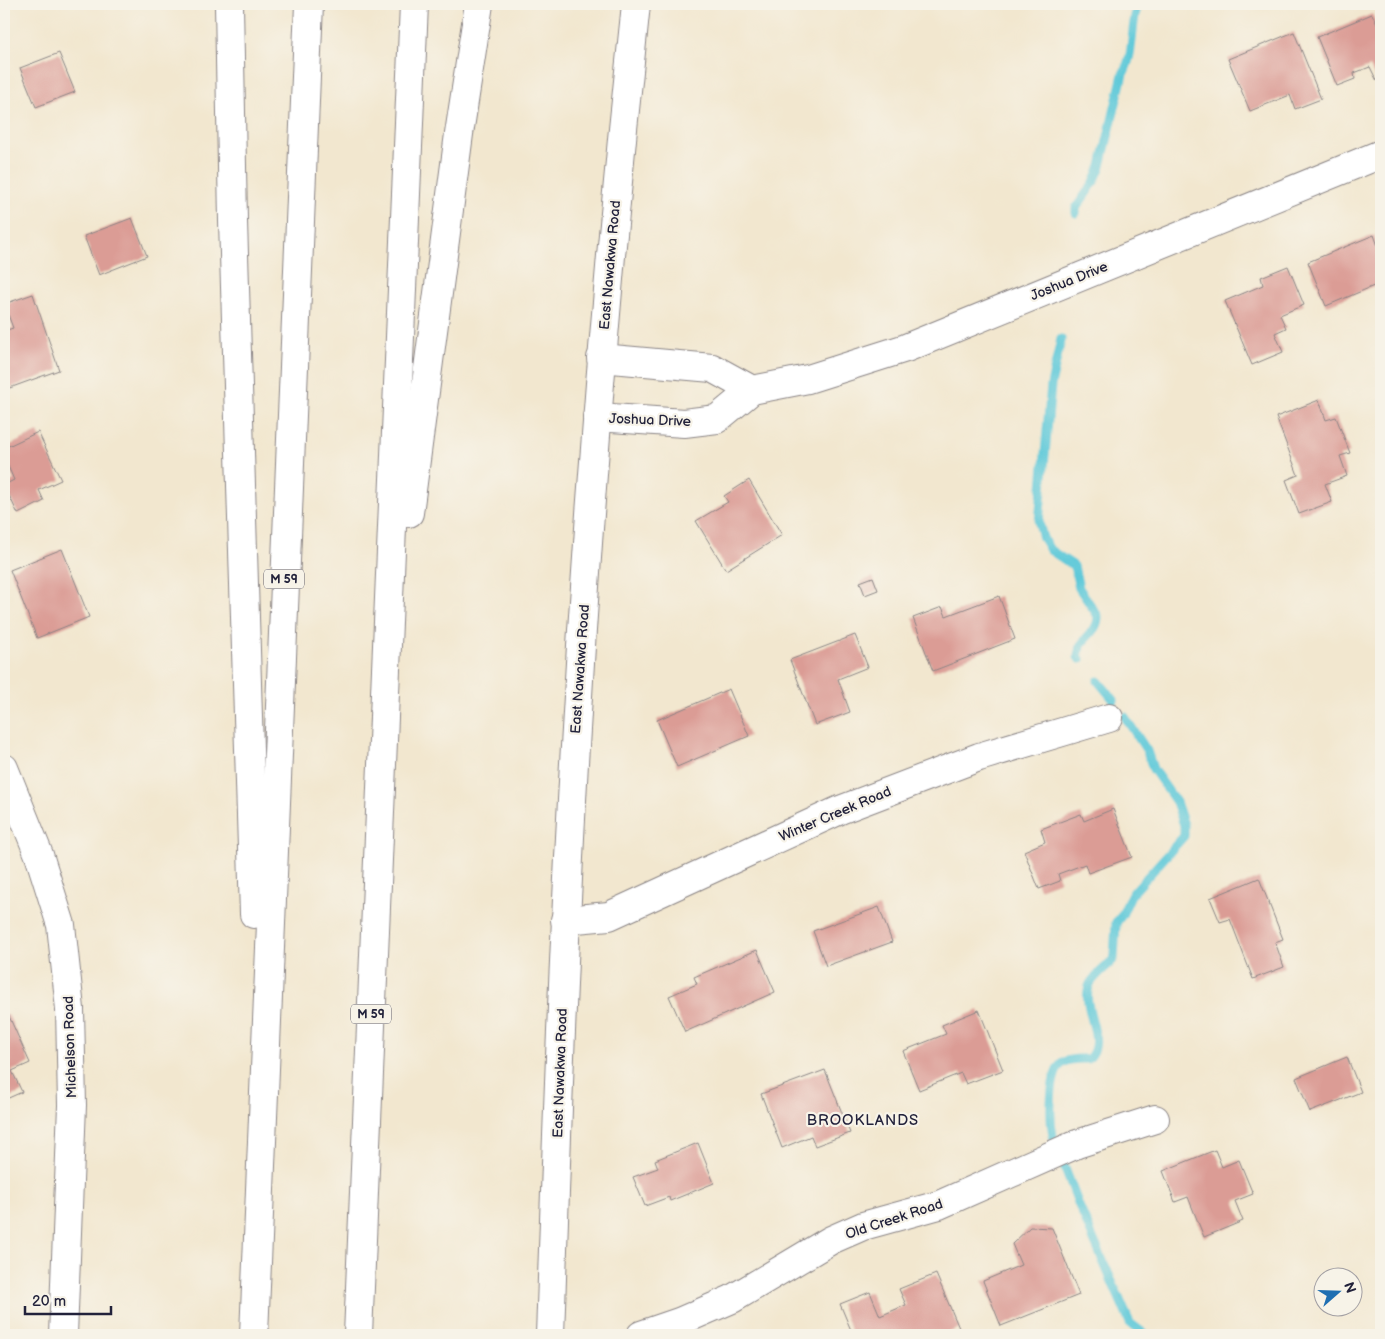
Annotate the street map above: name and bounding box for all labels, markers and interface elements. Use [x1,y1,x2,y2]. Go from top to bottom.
street label: East Nawakwa Road [596,200,624,330]
street label: Joshua Drive [1028,258,1110,304]
street label: Joshua Drive [609,410,691,430]
road number: M 59 [264,570,304,588]
street label: East Nawakwa Road [567,604,593,734]
street label: Winter Creek Road [776,783,894,845]
street label: Michelson Road [60,996,80,1098]
road number: M 59 [351,1004,391,1024]
street label: East Nawakwa Road [549,1008,571,1138]
district label: BROOKLANDS [807,1111,919,1130]
street label: Old Creek Road [843,1195,945,1243]
north arrow [1312,1266,1362,1316]
text: N [1340,1280,1360,1296]
scale bar [25,1284,111,1316]
text: 20 m [32,1292,66,1311]

